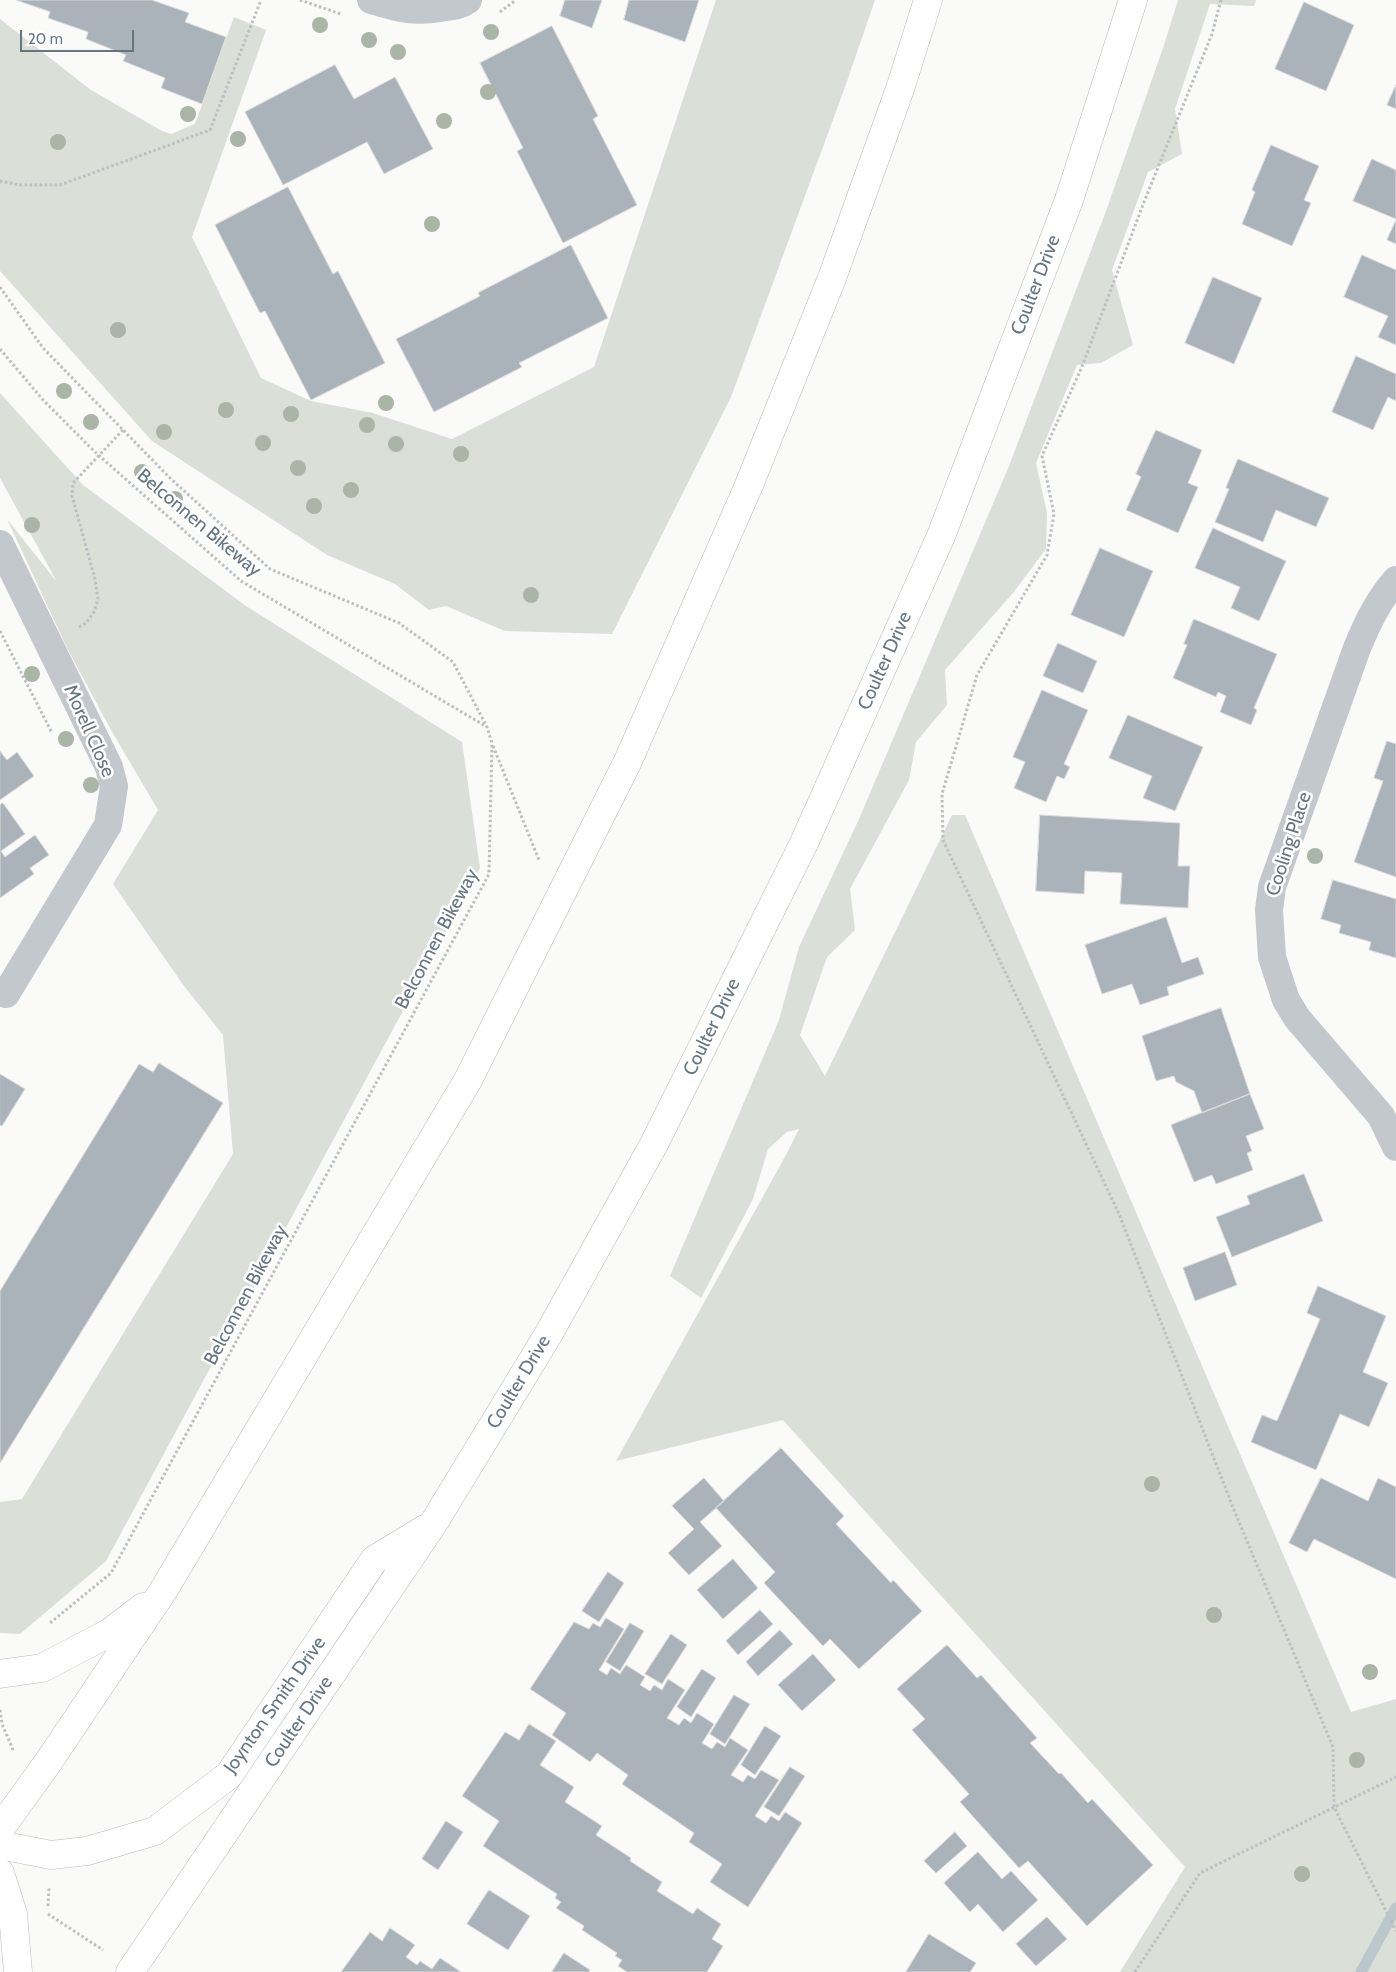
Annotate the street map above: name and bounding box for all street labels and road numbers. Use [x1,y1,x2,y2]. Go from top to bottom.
street label: Coulter Drive [1007,232,1065,338]
street label: Belconnen Bikeway [132,464,266,582]
street label: Coulter Drive [853,608,917,714]
street label: Morell Close [59,681,119,781]
street label: Cooling Place [1262,789,1316,899]
street label: Belconnen Bikeway [390,865,484,1013]
street label: Coulter Drive [679,975,745,1079]
street label: Belconnen Bikeway [199,1221,293,1369]
street label: Coulter Drive [482,1331,556,1433]
street label: Joynton Smith Drive [219,1632,331,1778]
street label: Coulter Drive [260,1672,338,1772]

